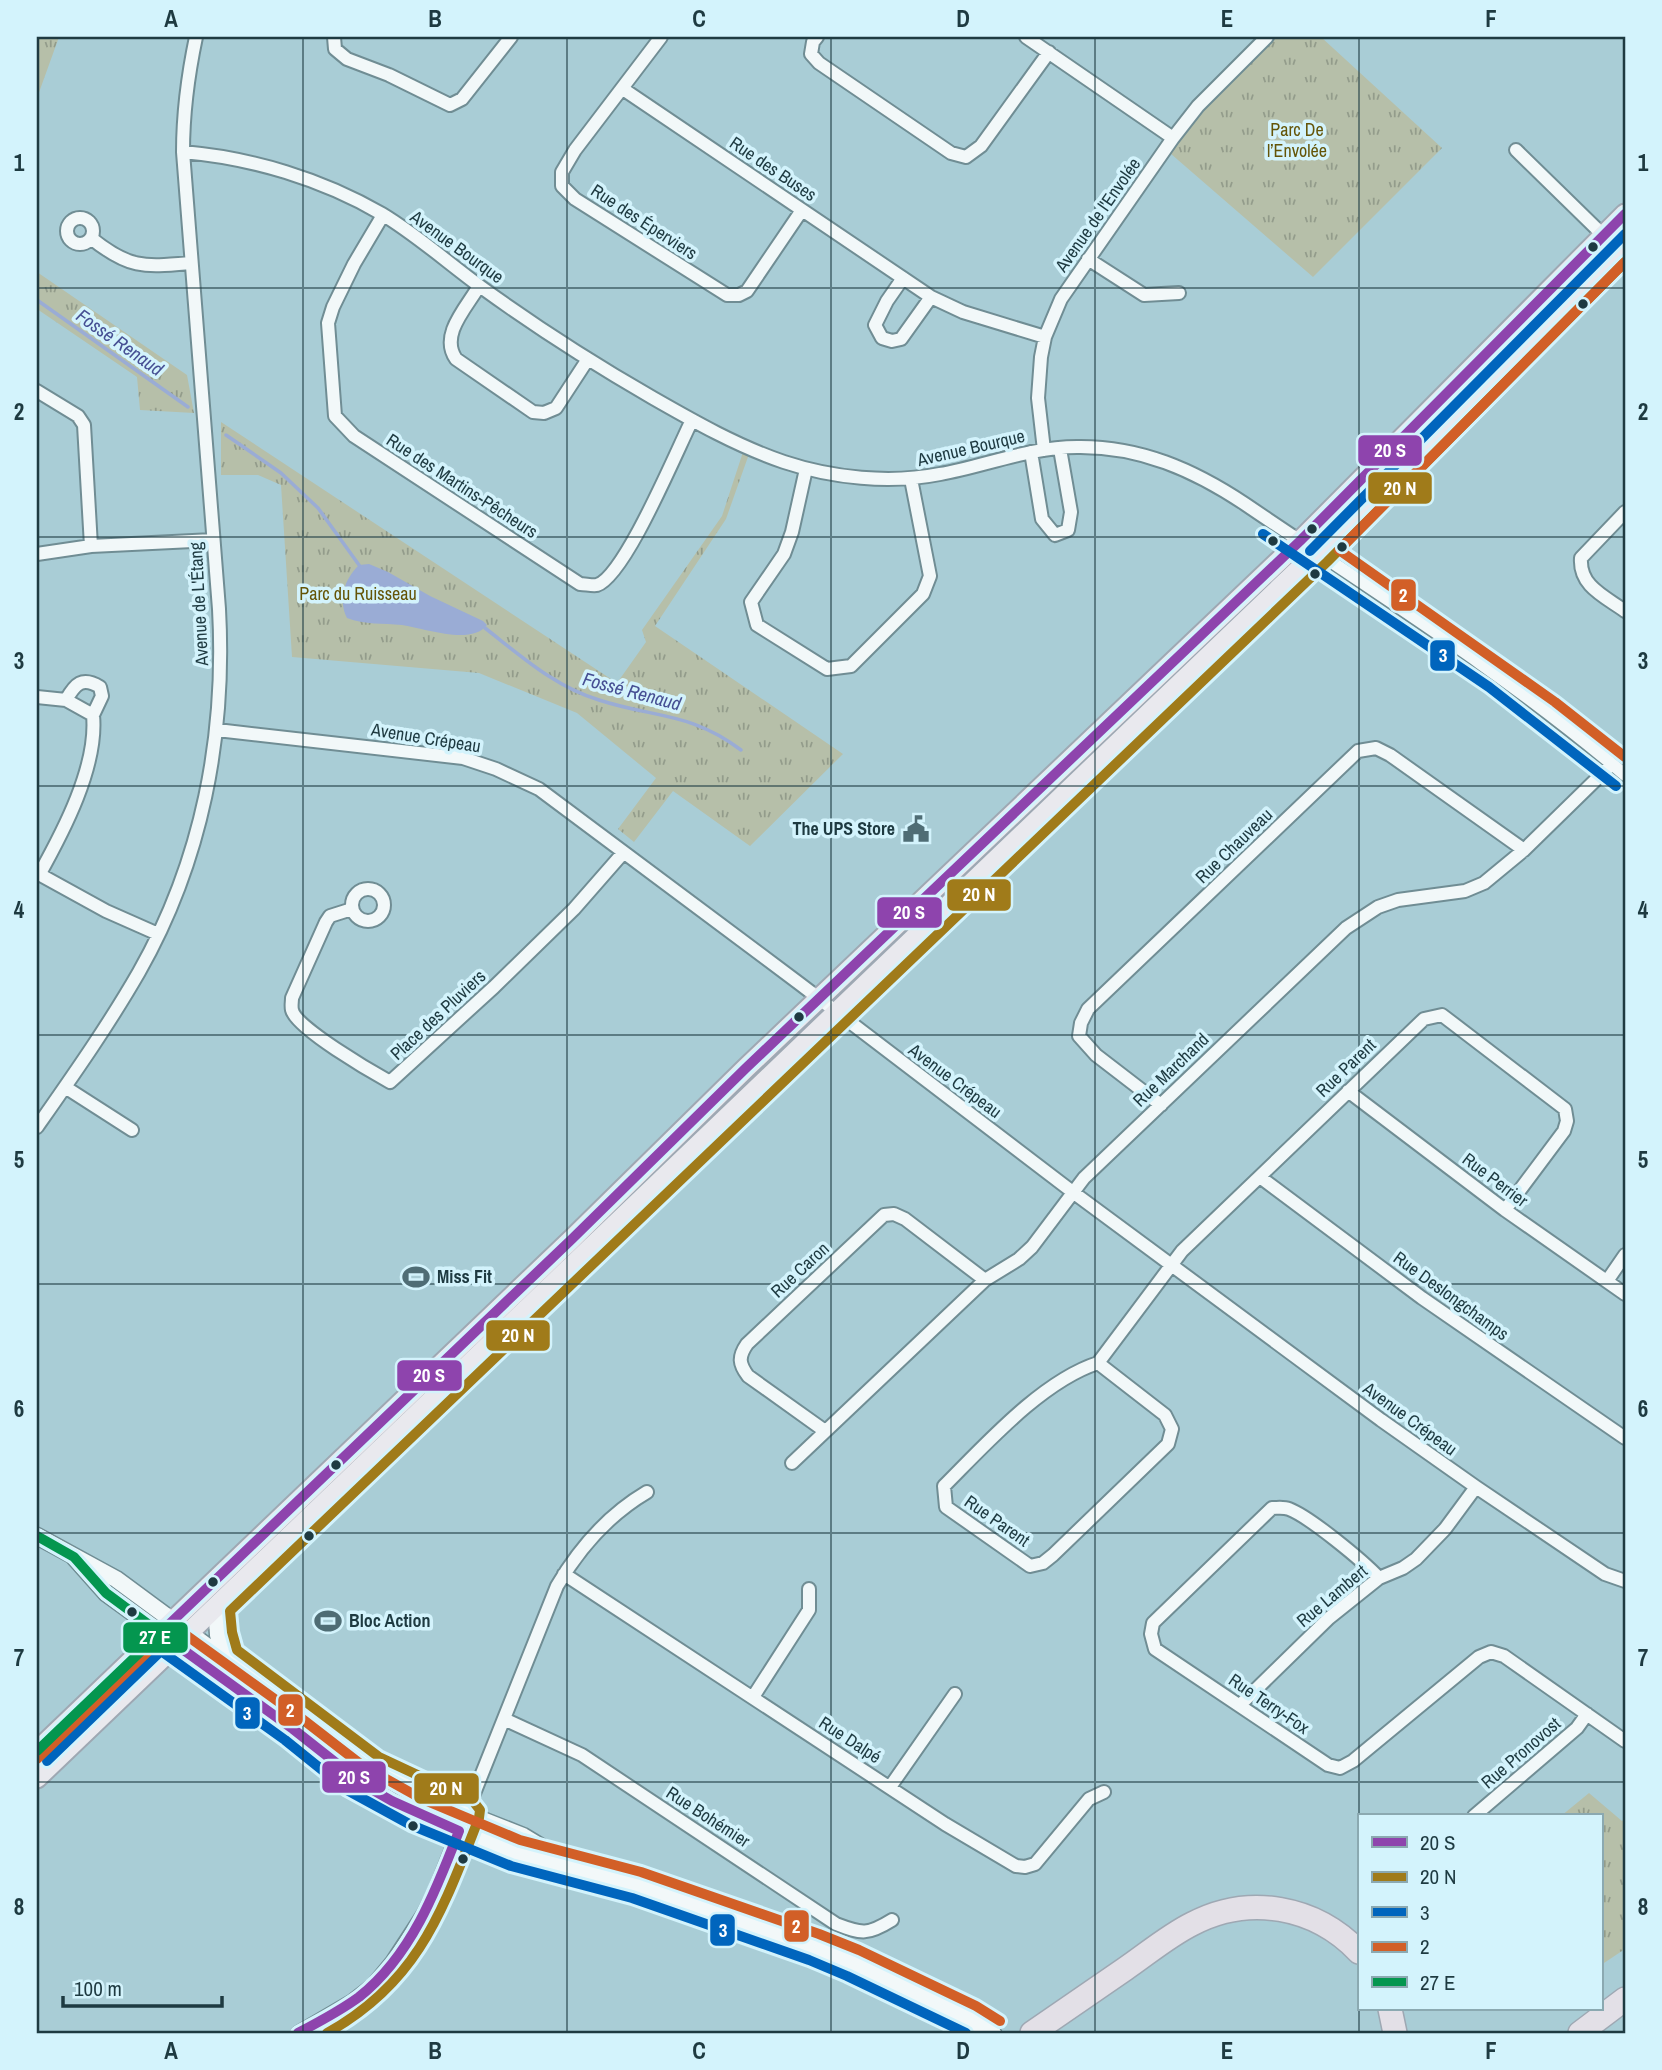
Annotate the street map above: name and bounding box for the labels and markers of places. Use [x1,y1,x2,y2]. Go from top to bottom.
unlabelled marker [1586,240,1600,254]
unlabelled marker [1576,297,1590,311]
unlabelled marker [1305,522,1319,536]
unlabelled marker [1266,534,1280,548]
unlabelled marker [1335,540,1349,554]
unlabelled marker [1308,567,1322,581]
public building icon: The UPS Store [901,814,931,844]
place label: The UPS Store [792,816,895,841]
unlabelled marker [792,1010,806,1024]
sports icon: Miss Fit [401,1262,431,1292]
place label: Miss Fit [437,1264,492,1289]
unlabelled marker [329,1458,343,1472]
unlabelled marker [302,1529,316,1543]
unlabelled marker [206,1575,220,1589]
unlabelled marker [125,1605,139,1619]
sports icon: Bloc Action [313,1606,343,1636]
place label: Bloc Action [349,1608,430,1633]
unlabelled marker [406,1819,420,1833]
unlabelled marker [456,1852,470,1866]

